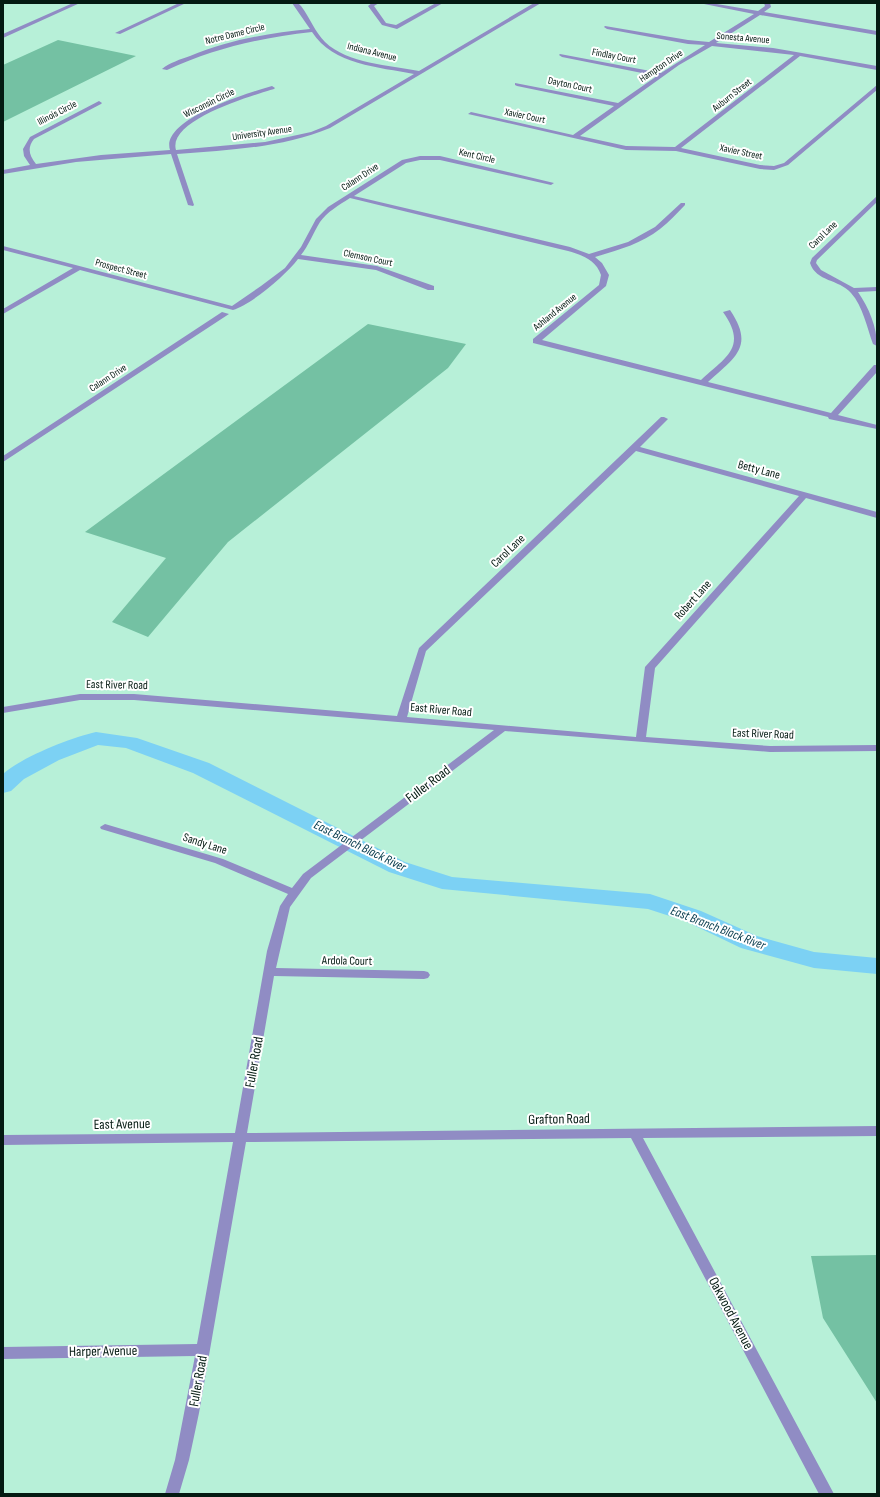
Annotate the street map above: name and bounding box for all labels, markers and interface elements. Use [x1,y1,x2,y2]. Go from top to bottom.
street label: Notre Dame Circle [204,21,266,47]
street label: Sonesta Avenue [716,30,770,46]
street label: Indiana Avenue [346,40,398,64]
street label: Findlay Court [591,46,637,66]
street label: Hampton Drive [637,47,685,85]
street label: Dayton Court [547,74,593,96]
street label: Auburn Street [709,76,754,115]
street label: Wisconsin Circle [182,86,236,120]
street label: Illinois Circle [35,98,79,128]
street label: Xavier Court [503,106,546,126]
street label: University Avenue [231,123,293,143]
street label: Xavier Street [718,141,763,162]
street label: Kent Circle [458,146,496,166]
street label: Calann Drive [339,161,381,193]
street label: Carol Lane [806,219,840,251]
street label: Clemson Court [342,247,394,269]
street label: Prospect Street [94,256,148,282]
street label: Ashland Avenue [530,291,579,334]
street label: Calann Drive [87,362,129,394]
street label: Betty Lane [736,457,782,483]
street label: Carol Lane [488,531,528,571]
street label: Robert Lane [671,577,715,623]
street label: East River Road [86,677,148,693]
street label: East River Road [410,700,472,720]
street label: East River Road [732,725,794,743]
street label: Fuller Road [402,762,454,806]
water label: East Branch Black River [311,817,410,876]
street label: Sandy Lane [181,830,229,858]
water label: East Branch Black River [668,903,769,954]
street label: Ardola Court [321,953,373,969]
street label: Fuller Road [241,1035,267,1089]
street label: Grafton Road [528,1110,590,1128]
street label: East Avenue [94,1115,150,1133]
street label: Oakwood Avenue [705,1274,757,1352]
street label: Harper Avenue [69,1342,137,1360]
street label: Fuller Road [185,1354,211,1408]

